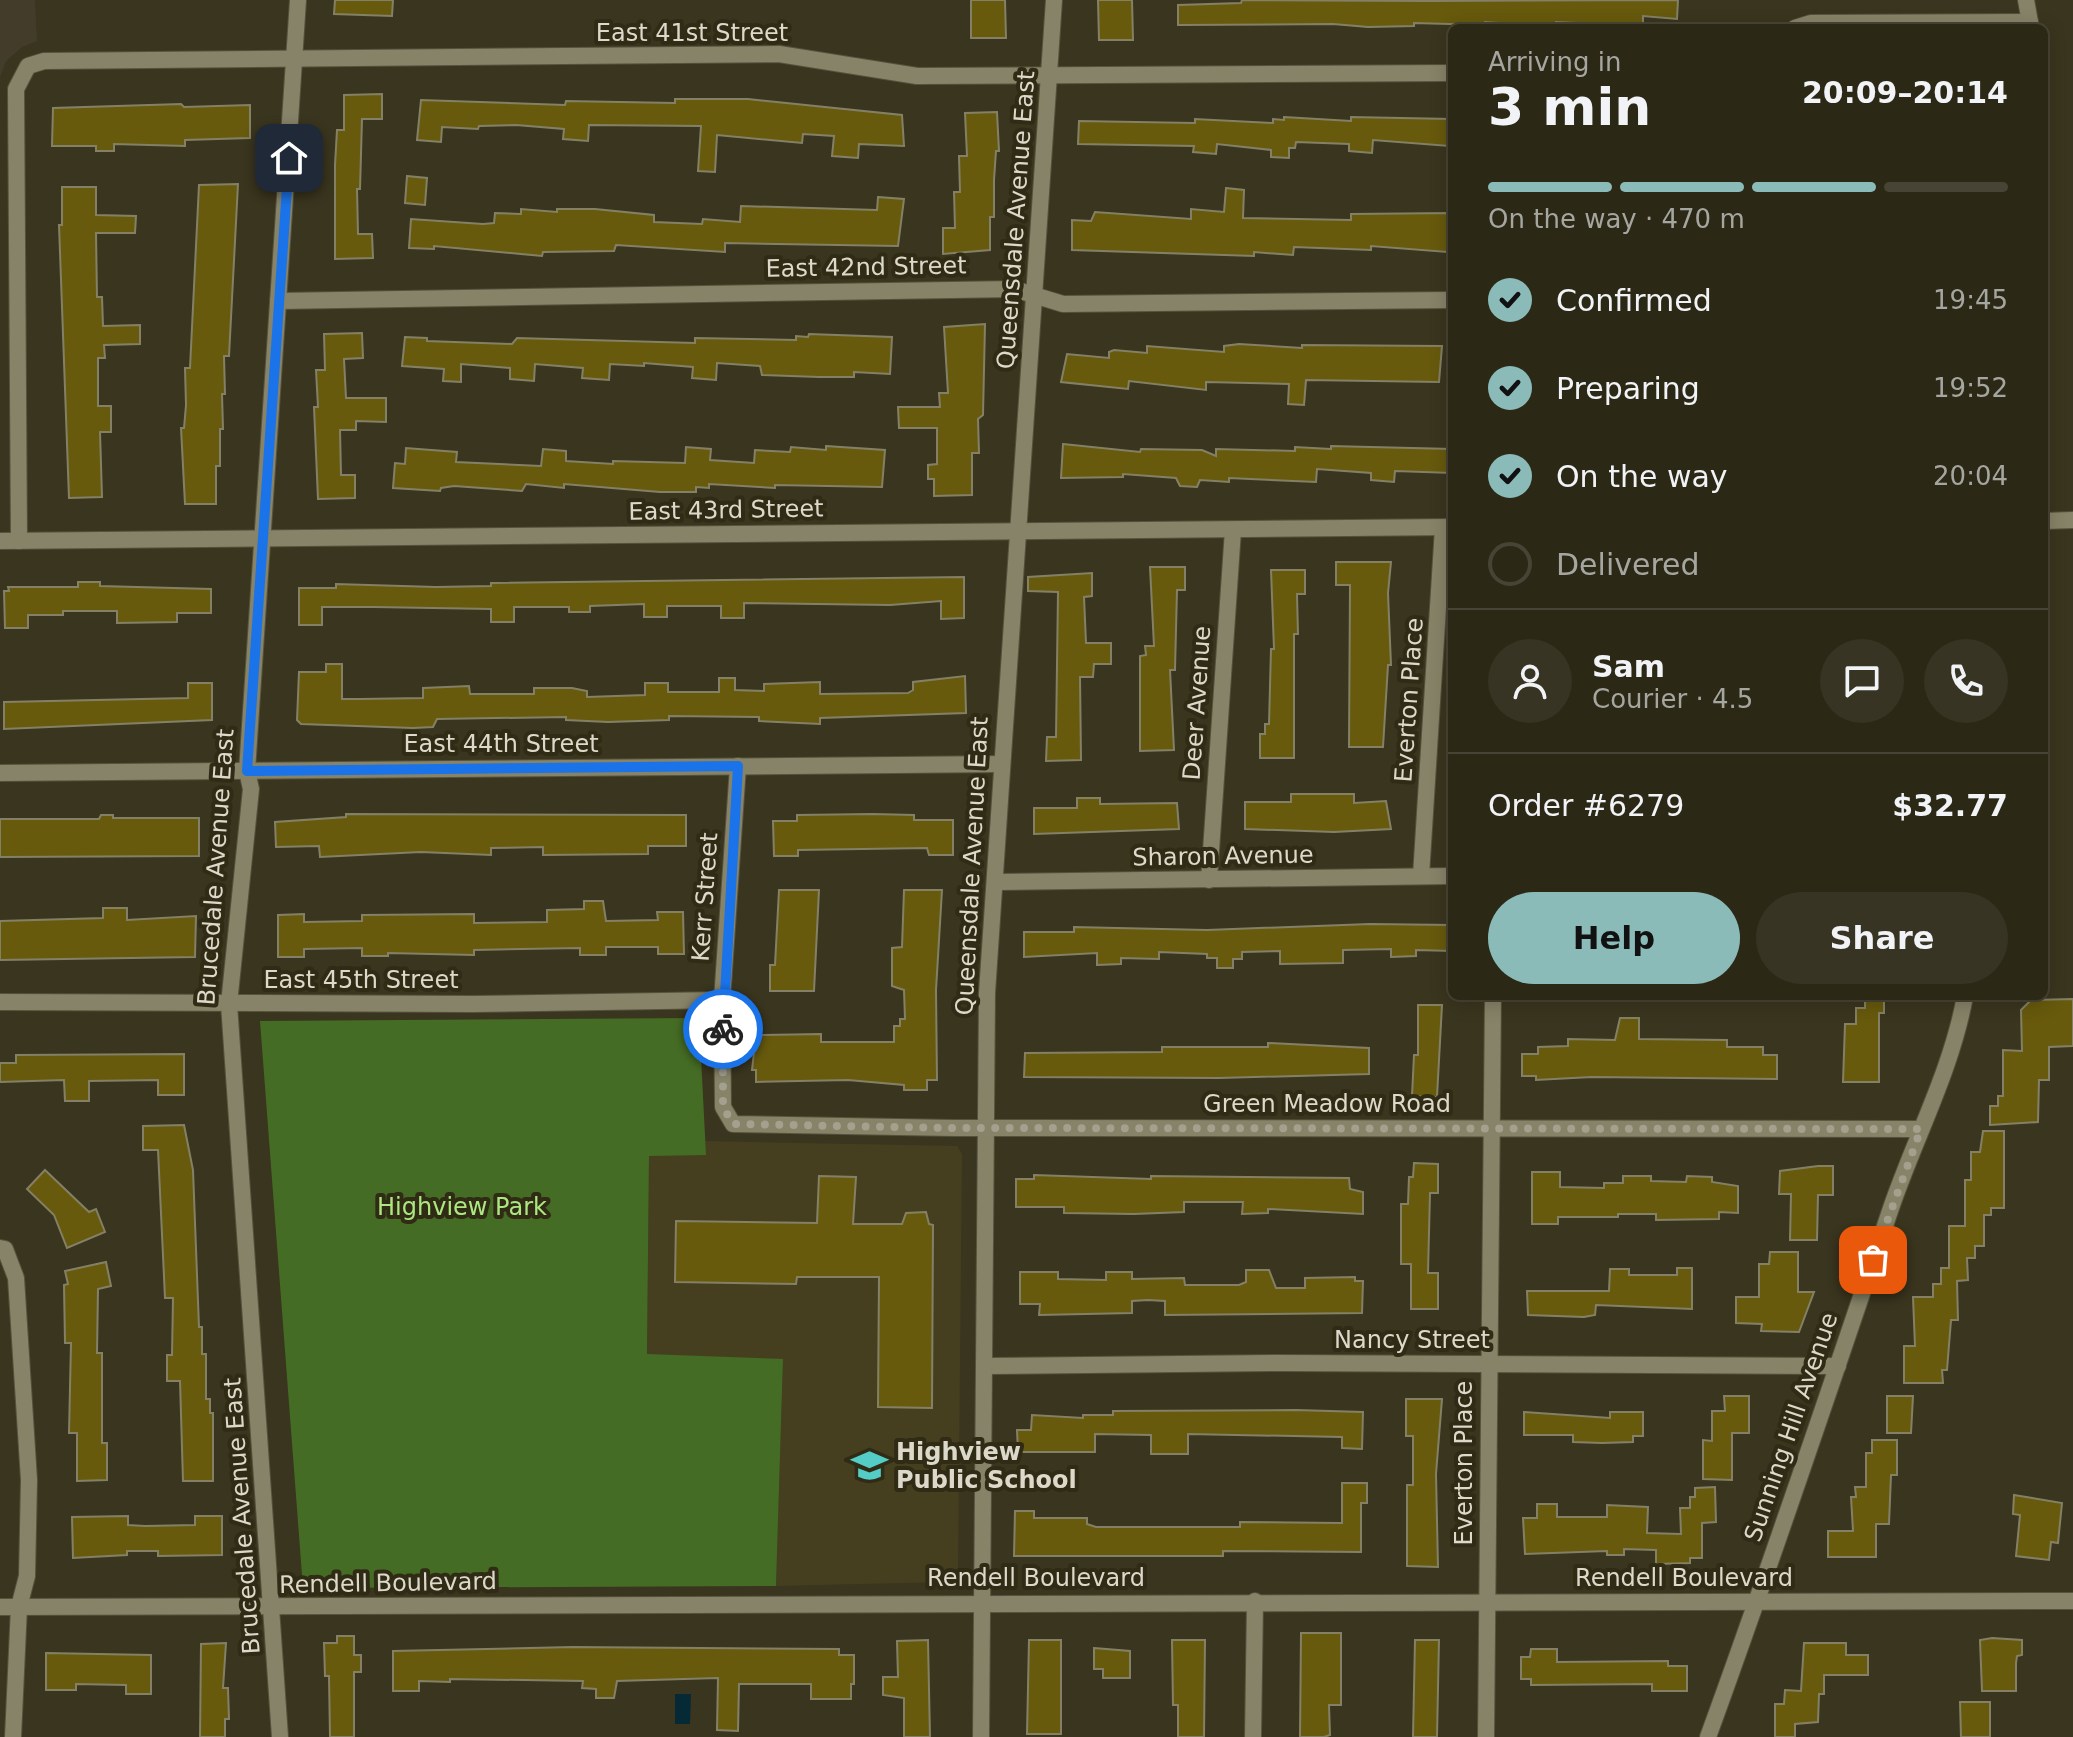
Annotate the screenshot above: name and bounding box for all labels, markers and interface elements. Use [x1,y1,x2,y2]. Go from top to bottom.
street label: East 41st Street [596,19,788,47]
text: Arriving in [1488,47,1622,77]
street label: Queensdale Avenue East [992,70,1040,370]
text: 20:09–20:14 [1802,75,2008,110]
text: 3 min [1488,77,1651,137]
pin [255,124,323,192]
icon: home [267,136,311,180]
text: On the way · 470 m [1488,204,1745,234]
street label: East 42nd Street [765,251,967,283]
icon: check [1488,278,1532,322]
text: Confirmed [1556,283,1712,318]
text: 19:45 [1933,285,2008,315]
icon: check [1488,366,1532,410]
text: Preparing [1556,371,1700,406]
text: 19:52 [1933,373,2008,403]
icon: check [1488,454,1532,498]
text: On the way [1556,459,1728,494]
text: 20:04 [1933,461,2008,491]
street label: East 43rd Street [628,494,824,526]
text: Delivered [1556,547,1700,582]
street label: Everton Place [1389,617,1429,783]
street label: Deer Avenue [1178,625,1216,781]
button: person [1488,639,1572,723]
button: chat [1820,639,1904,723]
button: phone [1924,639,2008,723]
text: Sam [1592,649,1665,684]
text: Courier · 4.5 [1592,684,1753,714]
street label: Queensdale Avenue East [950,716,994,1016]
street label: Brucedale Avenue East [192,728,240,1006]
street label: East 44th Street [403,730,599,758]
text: Order #6279 [1488,788,1684,823]
text: $32.77 [1892,788,2008,823]
street label: Kerr Street [687,832,723,962]
street label: Sharon Avenue [1132,840,1314,872]
button: Help [1488,892,1740,984]
button: Share [1756,892,2008,984]
street label: East 45th Street [263,966,459,994]
courier [683,989,763,1069]
icon: bike [701,1007,745,1051]
street label: Green Meadow Road [1203,1090,1451,1118]
park label: Highview Park [377,1193,547,1221]
pin [1839,1226,1907,1294]
icon: bag [1851,1238,1895,1282]
street label: Sunning Hill Avenue [1739,1309,1843,1545]
street label: Nancy Street [1334,1326,1490,1354]
street label: Brucedale Avenue East [218,1377,266,1655]
street label: Everton Place [1450,1381,1478,1545]
place label: Highview Public School [896,1438,1077,1494]
school or university icon: Highview Public School [851,1447,889,1485]
street label: Rendell Boulevard [927,1564,1145,1592]
street label: Rendell Boulevard [1575,1564,1793,1592]
street label: Rendell Boulevard [279,1567,497,1599]

